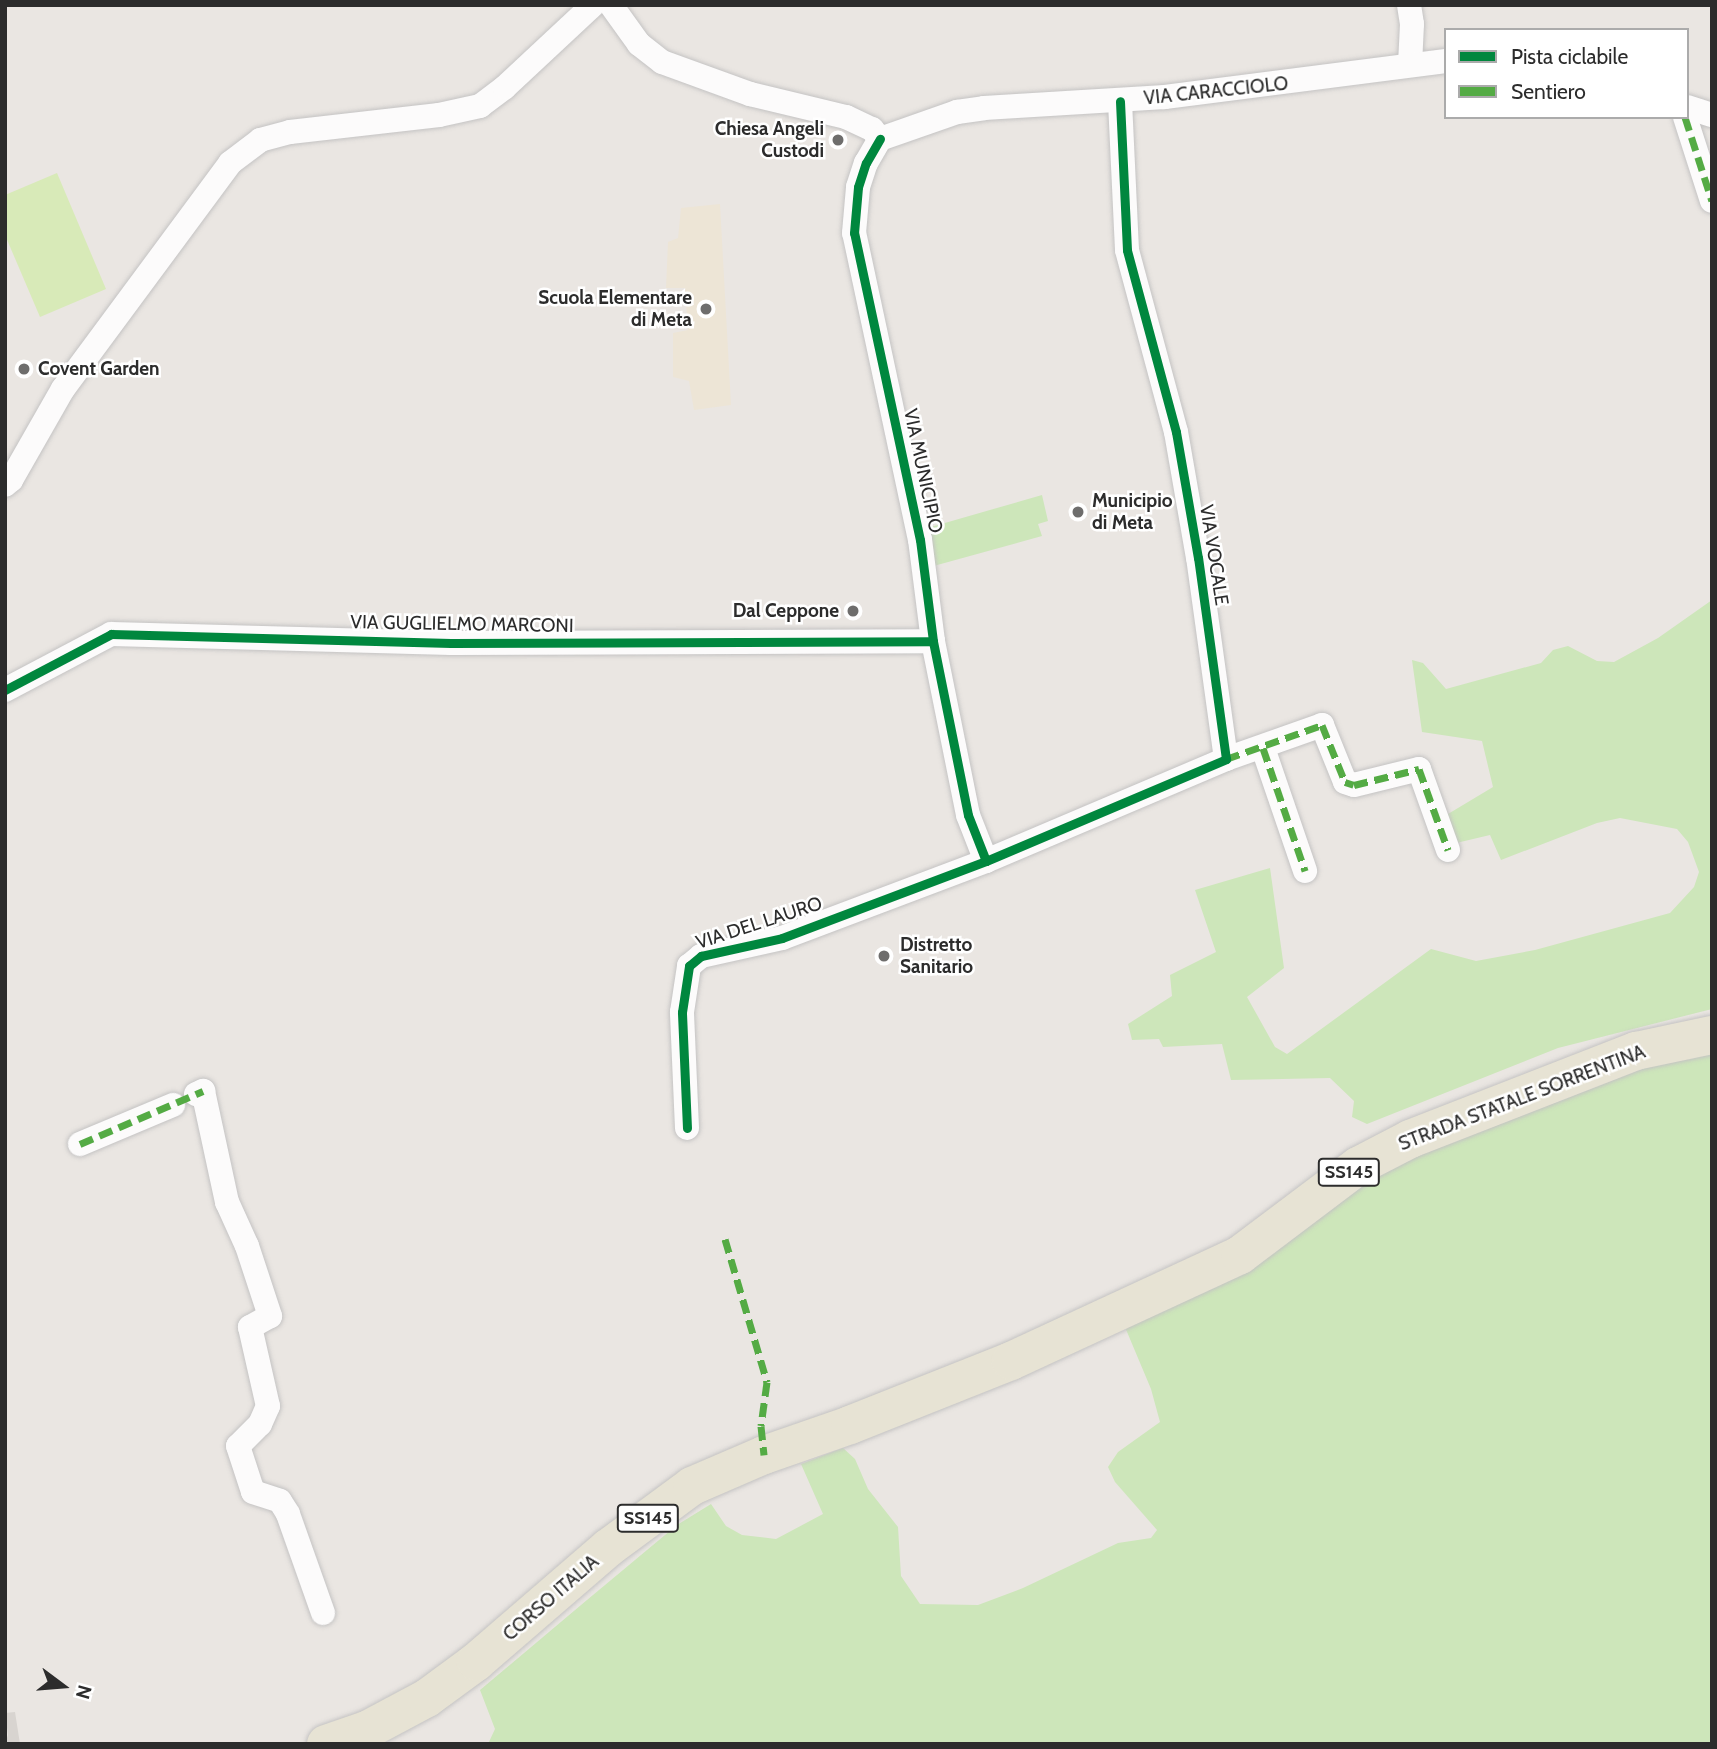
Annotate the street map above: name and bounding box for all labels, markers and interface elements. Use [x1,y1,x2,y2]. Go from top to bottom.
legend [1444,28,1689,119]
text: Pista ciclabile [1511,44,1628,69]
street label: VIA CARACCIOLO [1143,72,1289,110]
text: Sentiero [1511,79,1586,104]
place label: Chiesa Angeli Custodi [715,118,824,162]
marker: Chiesa Angeli Custodi [830,132,846,148]
place label: Scuola Elementare di Meta [538,287,692,331]
marker: Scuola Elementare di Meta [698,301,714,317]
place label: Covent Garden [38,358,160,380]
marker: Covent Garden [16,361,32,377]
street label: VIA MUNICIPIO [899,407,947,535]
place label: Municipio di Meta [1092,490,1173,534]
street label: VIA VOCALE [1195,503,1233,607]
marker: Municipio di Meta [1070,504,1086,520]
place label: Dal Ceppone [733,600,839,622]
marker: Dal Ceppone [845,603,861,619]
street label: VIA GUGLIELMO MARCONI [350,611,574,637]
street label: VIA DEL LAURO [693,892,825,954]
place label: Distretto Sanitario [900,934,973,978]
marker: Distretto Sanitario [874,946,894,966]
street label: STRADA STATALE SORRENTINA [1395,1040,1649,1156]
road number: SS145 [1318,1157,1380,1186]
road number: SS145 [616,1504,680,1532]
street label: CORSO ITALIA [499,1550,603,1646]
north arrow [28,1651,98,1721]
text: N [71,1682,97,1702]

